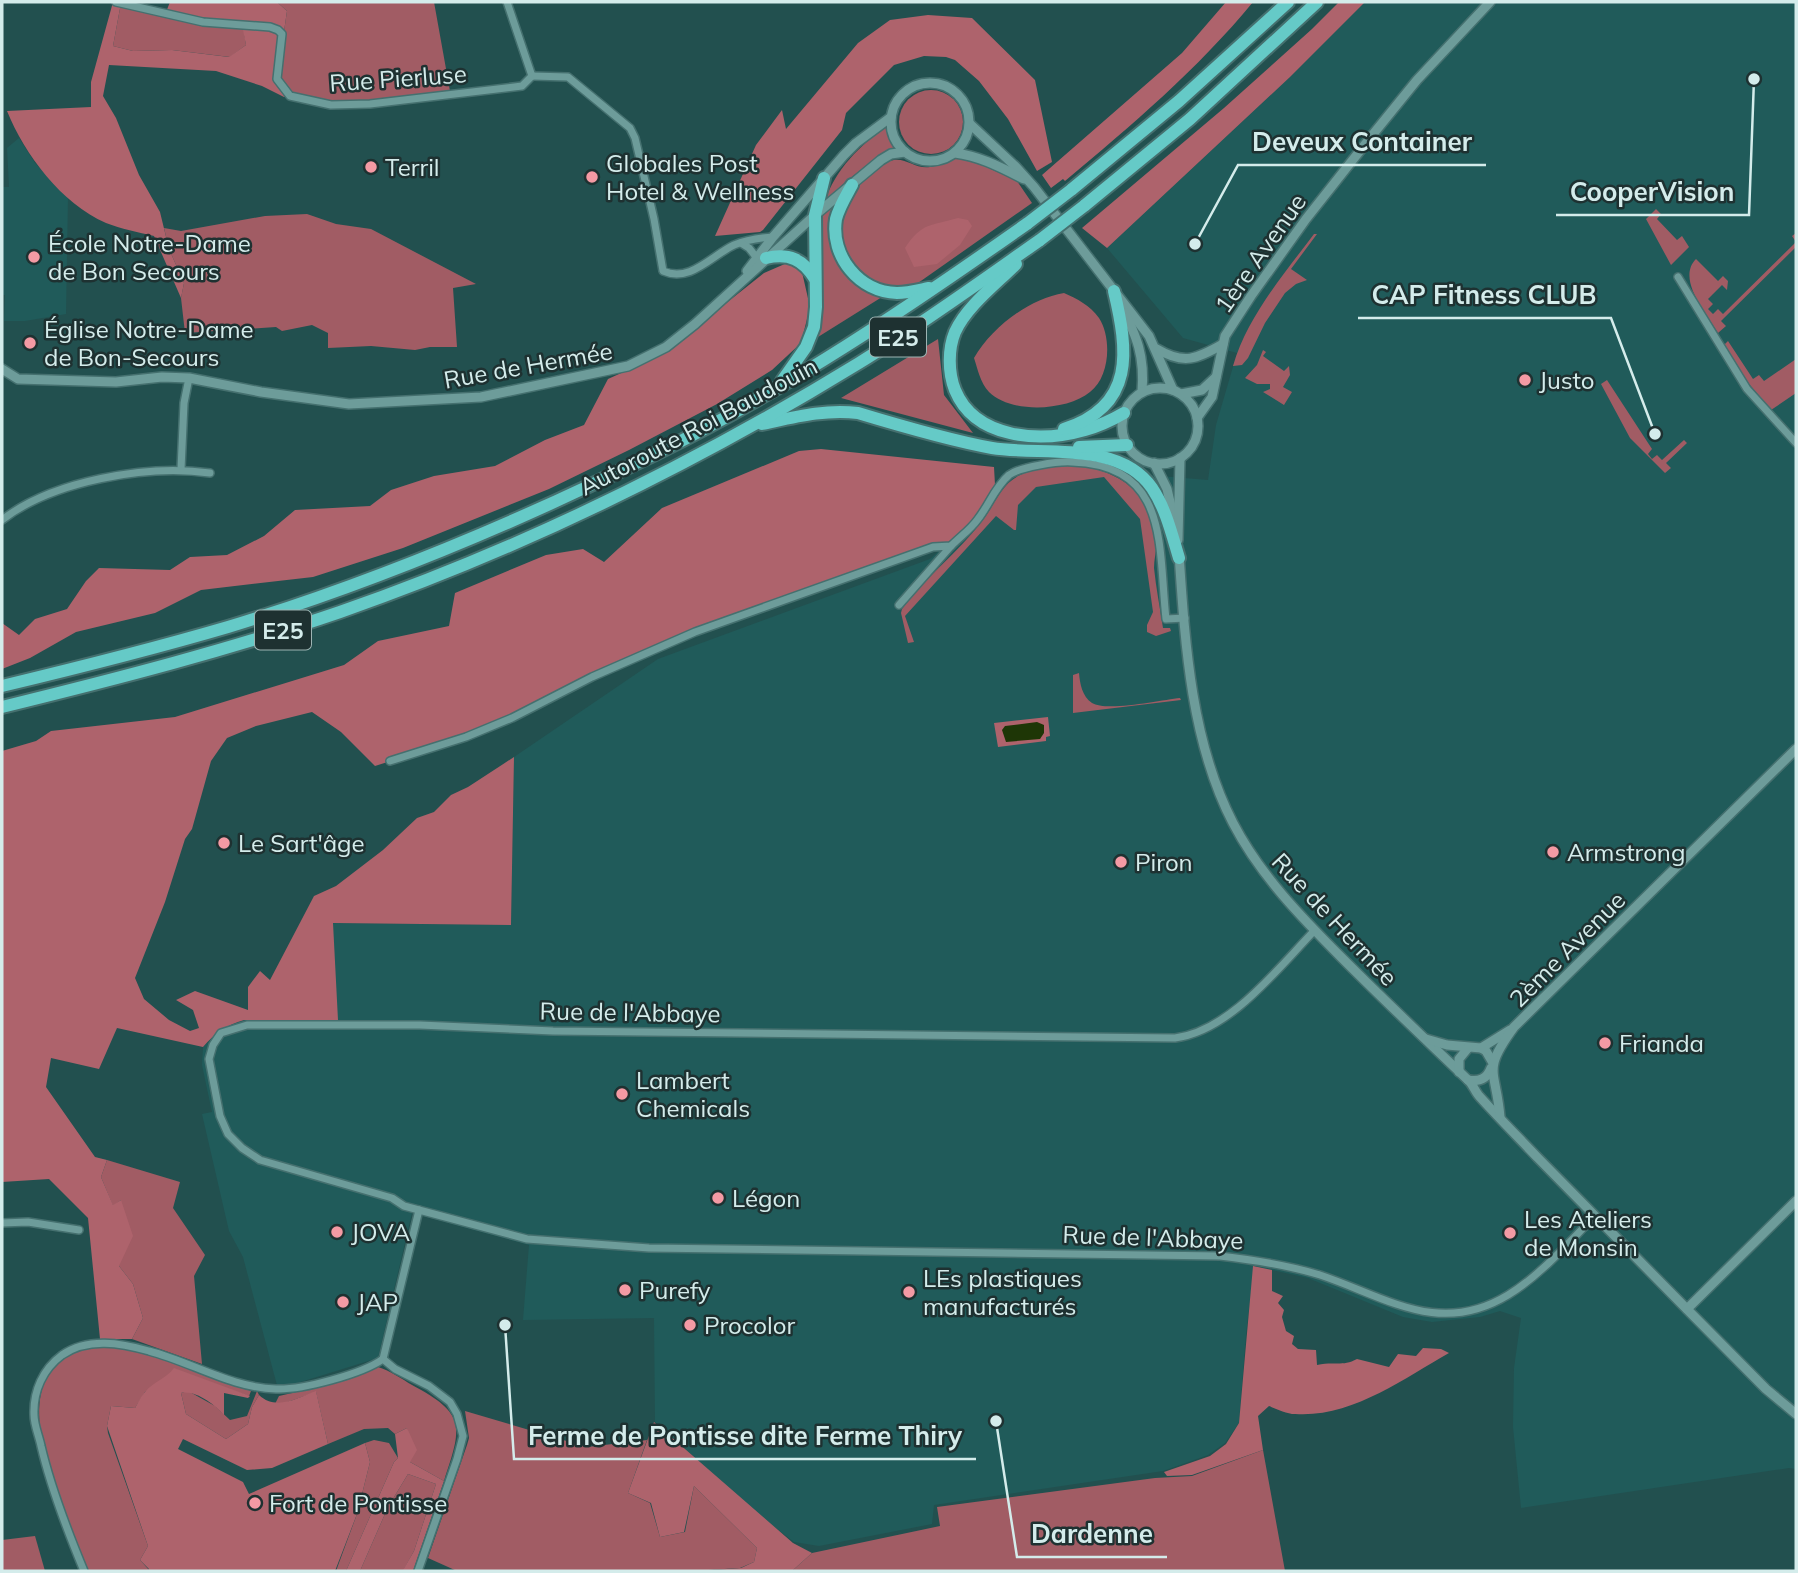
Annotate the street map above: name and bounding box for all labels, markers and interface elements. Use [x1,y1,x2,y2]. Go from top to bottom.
street label: Rue Pierluse [328,58,468,98]
callout: Deveux Container [1238,118,1486,165]
text: Deveux Container [1252,125,1473,158]
place label: Globales Post Hotel & Wellness [606,148,794,206]
place label: Terril [385,152,440,182]
marker: Terril [363,159,379,175]
callout: CooperVision [1556,168,1749,215]
marker: Globales Post Hotel & Wellness [584,169,600,185]
text: CooperVision [1570,175,1734,208]
street label: 1ère Avenue [1208,187,1312,319]
place label: École Notre-Dame de Bon Secours [48,228,251,286]
marker: École Notre-Dame de Bon Secours [26,249,42,265]
callout: CAP Fitness CLUB [1358,271,1611,318]
text: CAP Fitness CLUB [1372,278,1596,311]
place label: Église Notre-Dame de Bon-Secours [44,314,254,372]
road number: E25 [870,318,926,356]
marker: Église Notre-Dame de Bon-Secours [22,335,38,351]
street label: Rue de Hermée [441,335,615,395]
street label: Autoroute Roi Baudouin [574,350,822,502]
place label: Justo [1539,365,1595,395]
marker: Justo [1517,372,1533,388]
road number: E25 [255,610,311,650]
place label: Le Sart'âge [238,828,365,858]
marker: Le Sart'âge [216,835,232,851]
place label: Armstrong [1567,837,1685,867]
marker: Armstrong [1545,844,1561,860]
street label: Rue de Hermée [1266,846,1404,992]
place label: Piron [1135,847,1193,877]
marker: Piron [1113,854,1129,870]
street label: 2ème Avenue [1503,885,1631,1013]
street label: Rue de l'Abbaye [539,995,721,1029]
place label: Frianda [1619,1028,1704,1058]
marker: Frianda [1597,1035,1613,1051]
place label: Lambert Chemicals [636,1065,750,1123]
marker: Lambert Chemicals [614,1086,630,1102]
place label: Légon [732,1183,800,1213]
marker: Légon [710,1190,726,1206]
place label: Les Ateliers de Monsin [1524,1204,1652,1262]
place label: JOVA [351,1217,410,1247]
street label: Rue de l'Abbaye [1062,1219,1244,1255]
marker: JOVA [329,1224,345,1240]
marker: Les Ateliers de Monsin [1502,1225,1518,1241]
place label: LEs plastiques manufacturés [923,1263,1082,1321]
place label: Purefy [639,1275,711,1305]
marker: Purefy [617,1282,633,1298]
marker: LEs plastiques manufacturés [901,1284,917,1300]
place label: JAP [357,1287,398,1317]
marker: JAP [335,1294,351,1310]
place label: Procolor [704,1310,795,1340]
marker: Procolor [682,1317,698,1333]
callout: Ferme de Pontisse dite Ferme Thiry [514,1412,976,1459]
text: Ferme de Pontisse dite Ferme Thiry [528,1419,963,1452]
place label: Fort de Pontisse [269,1488,447,1518]
marker: Fort de Pontisse [247,1495,263,1511]
callout: Dardenne [1017,1510,1167,1557]
text: Dardenne [1031,1517,1153,1550]

